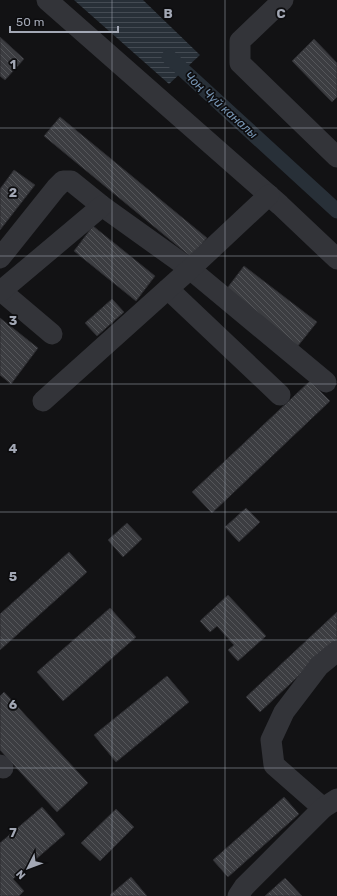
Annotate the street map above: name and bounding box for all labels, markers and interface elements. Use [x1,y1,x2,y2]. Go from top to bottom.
text: B [163,6,173,21]
text: C [276,6,286,21]
scale bar [10,8,118,34]
text: 50 m [16,15,44,29]
text: 1 [10,57,16,72]
water label: Чоң Чүй каналы [182,69,261,142]
text: 2 [9,185,17,200]
text: 3 [9,313,18,328]
text: 4 [9,441,18,456]
text: 5 [9,569,17,584]
text: 6 [9,697,18,712]
text: 7 [9,825,17,840]
north arrow [8,848,48,888]
text: N [13,867,28,882]

